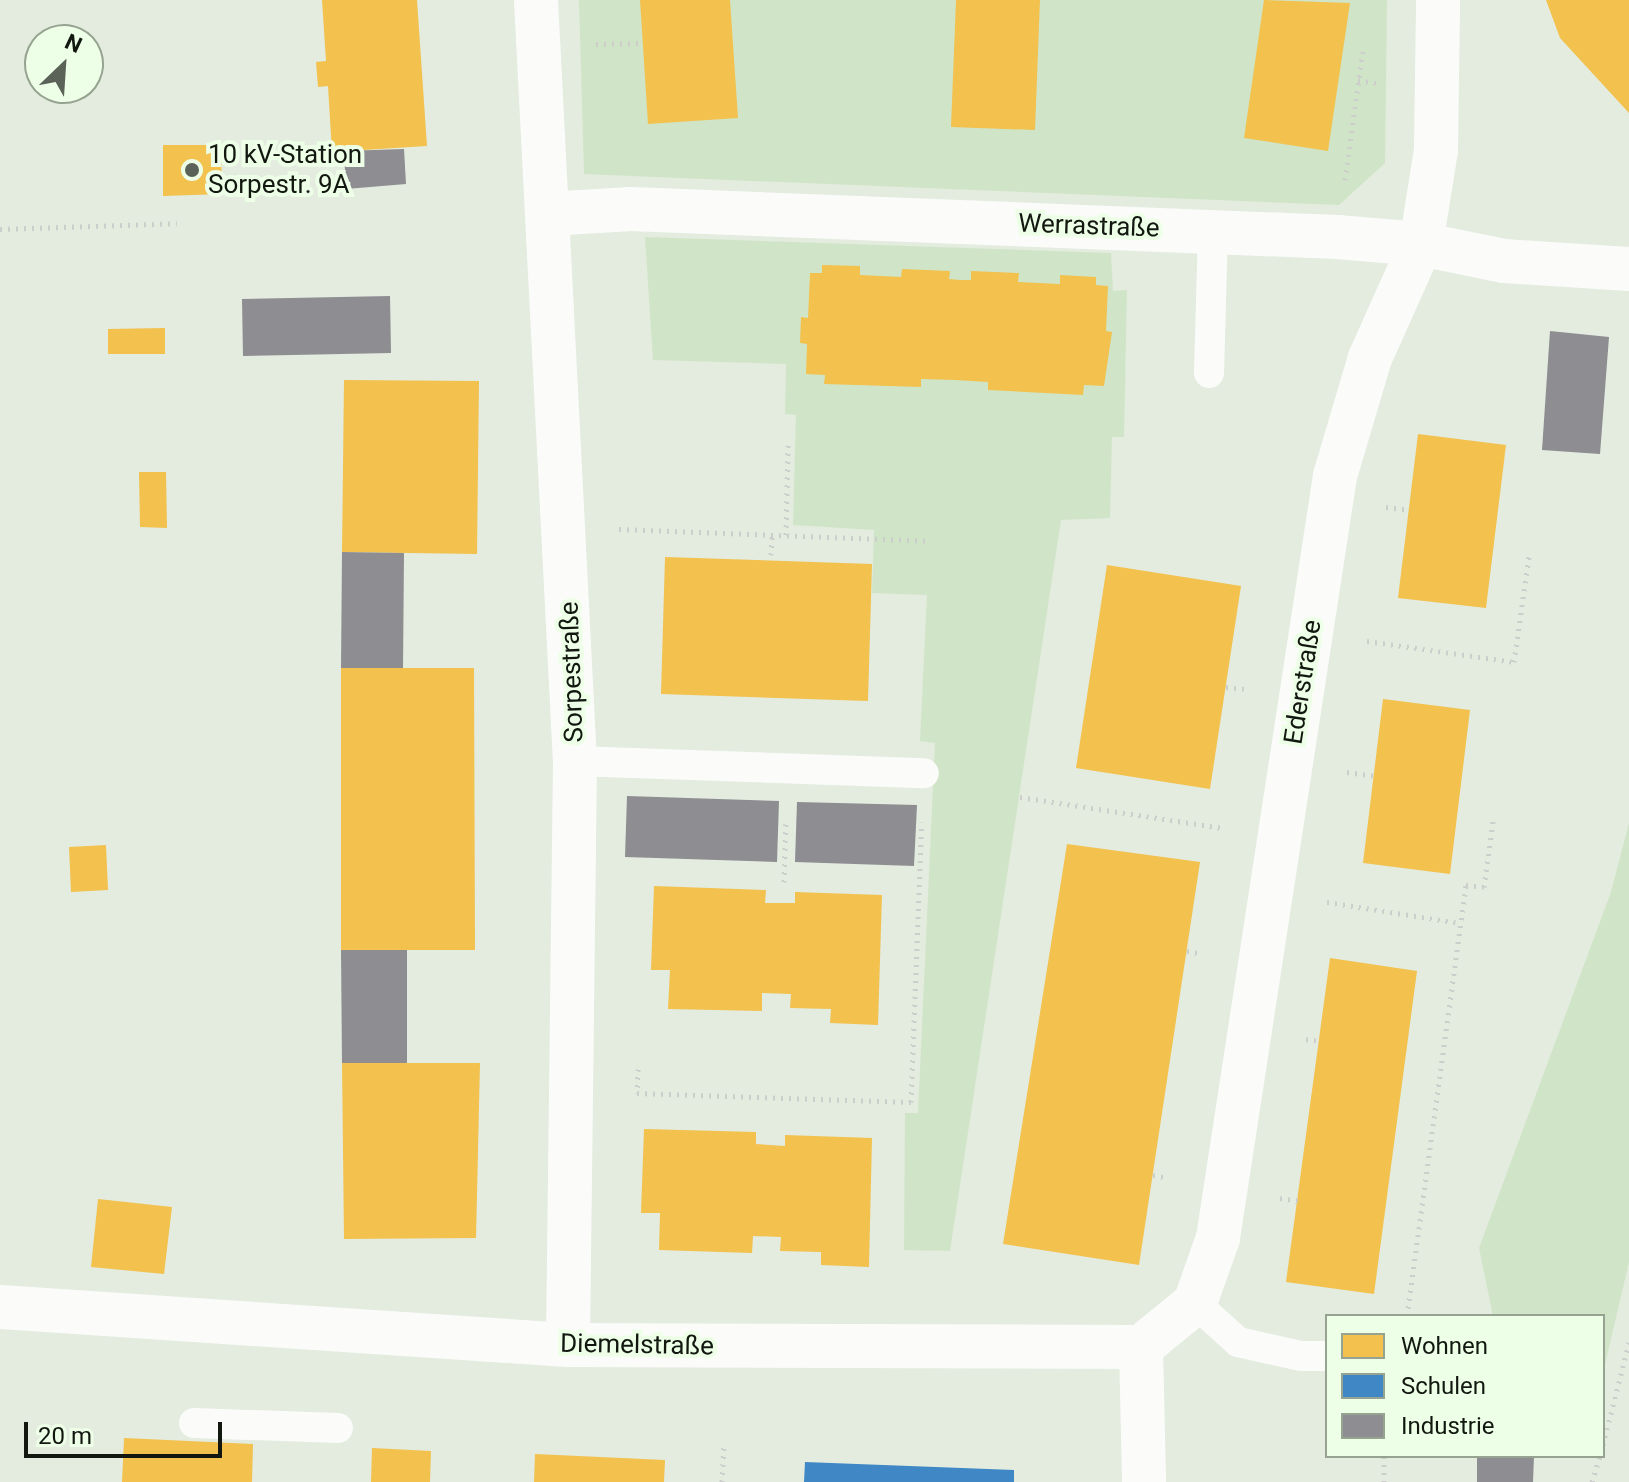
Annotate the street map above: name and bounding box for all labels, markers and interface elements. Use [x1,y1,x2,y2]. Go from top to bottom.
north arrow [24,24,104,104]
text: N [61,29,86,58]
place label: 10 kV-Station Sorpestr. 9A [208,139,362,200]
marker: 10 kV-Station Sorpestr. 9A [183,161,201,179]
street label: Werrastraße [1018,208,1160,244]
street label: Sorpestraße [554,601,590,743]
street label: Ederstraße [1278,618,1328,746]
legend [1325,1314,1605,1458]
street label: Diemelstraße [560,1328,714,1362]
text: Wohnen [1401,1332,1488,1360]
text: Schulen [1401,1372,1486,1400]
scale bar [28,1406,226,1456]
text: Industrie [1401,1412,1494,1440]
text: 20 m [38,1422,92,1450]

